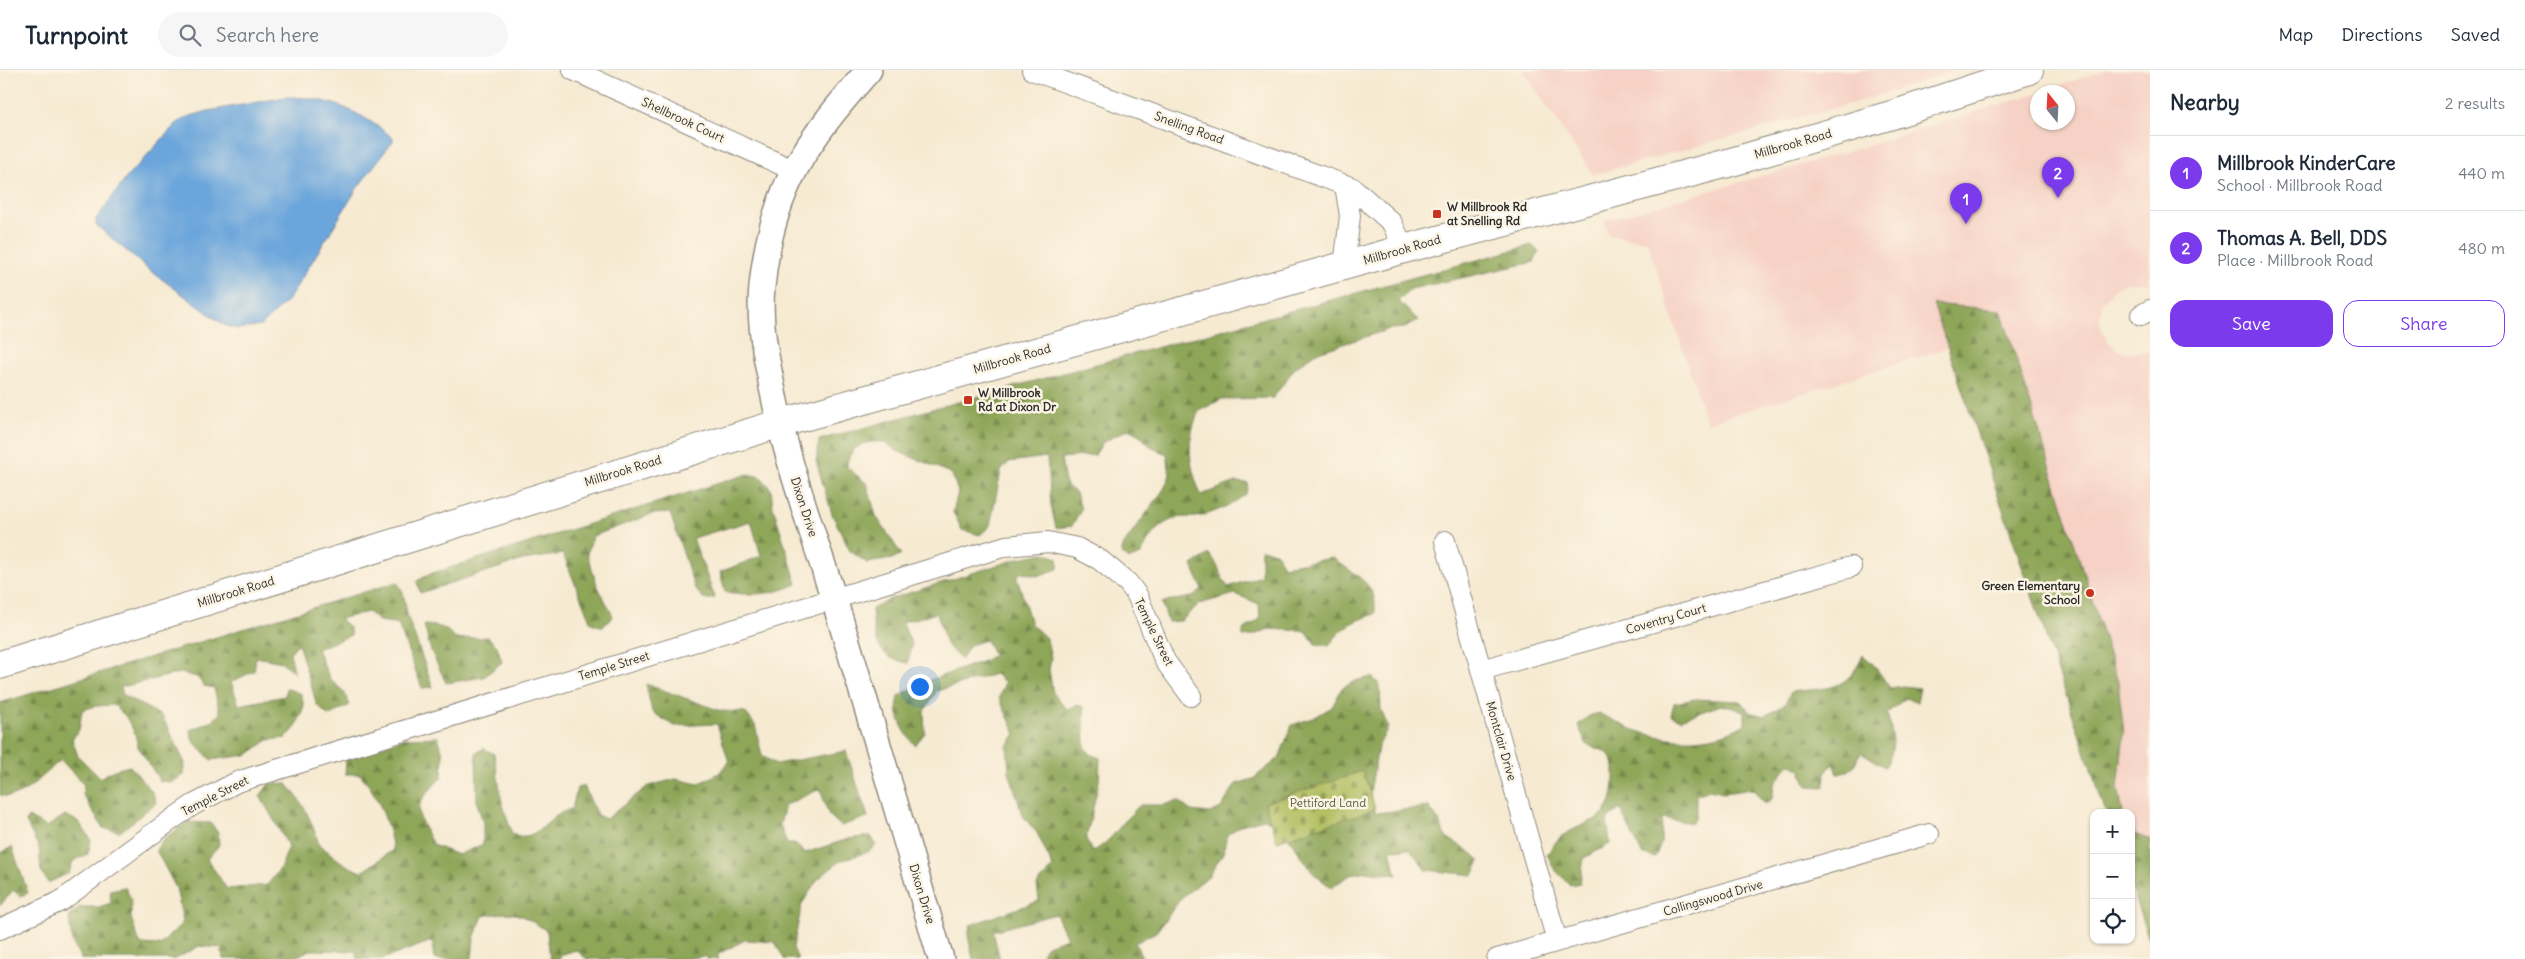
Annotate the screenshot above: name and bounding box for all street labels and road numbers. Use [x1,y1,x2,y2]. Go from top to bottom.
street label: Shellbrook Court [639,94,727,145]
street label: Snelling Road [1152,108,1226,147]
street label: Millbrook Road [1752,125,1833,162]
street label: Millbrook Road [1361,231,1442,268]
street label: Millbrook Road [971,340,1052,377]
street label: Millbrook Road [583,452,663,489]
street label: Dixon Drive [788,475,821,539]
street label: Millbrook Road [196,573,276,610]
street label: Temple Street [1132,596,1177,668]
street label: Coventry Court [1624,600,1708,637]
street label: Temple Street [577,648,651,683]
street label: Montclair Drive [1483,700,1520,782]
street label: Temple Street [179,772,251,819]
street label: Dixon Drive [906,862,939,926]
street label: Collingswood Drive [1661,876,1764,919]

